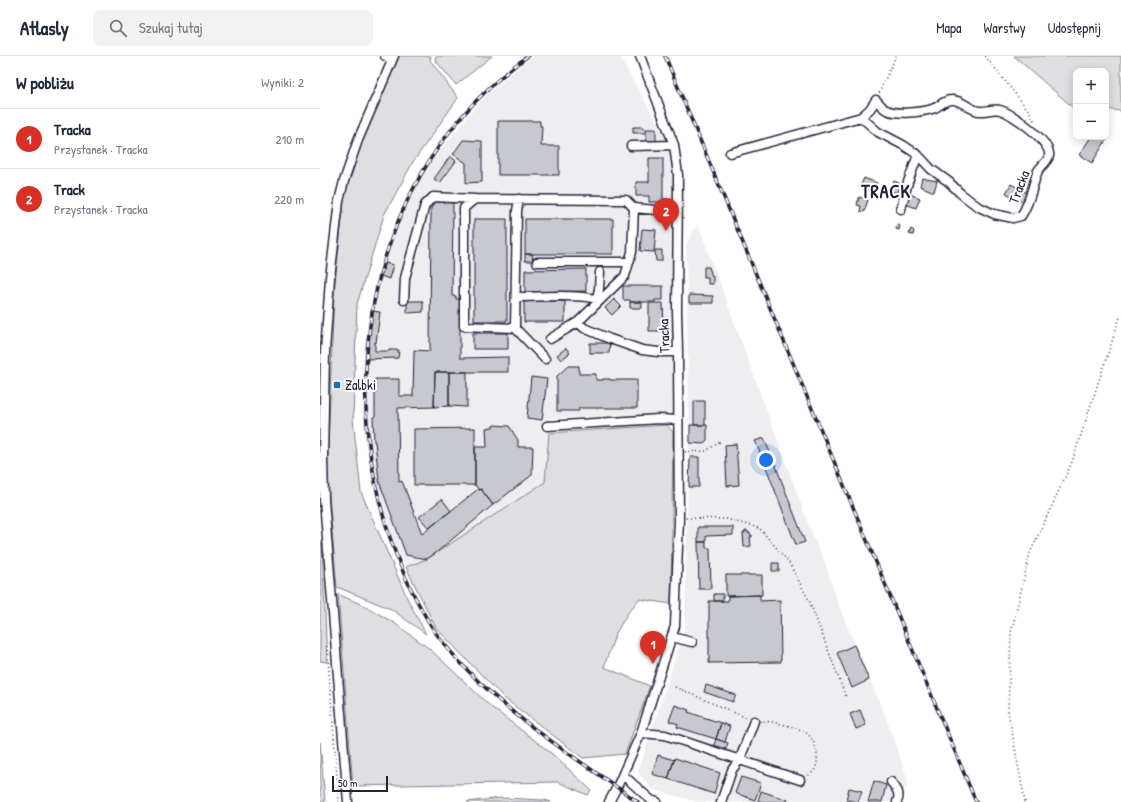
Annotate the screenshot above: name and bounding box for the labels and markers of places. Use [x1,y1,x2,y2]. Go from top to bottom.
pin: 2 [653,198,679,231]
place label: Zalbki [345,375,376,394]
marker: Zalbki [332,380,342,390]
pin: 1 [640,631,666,664]

